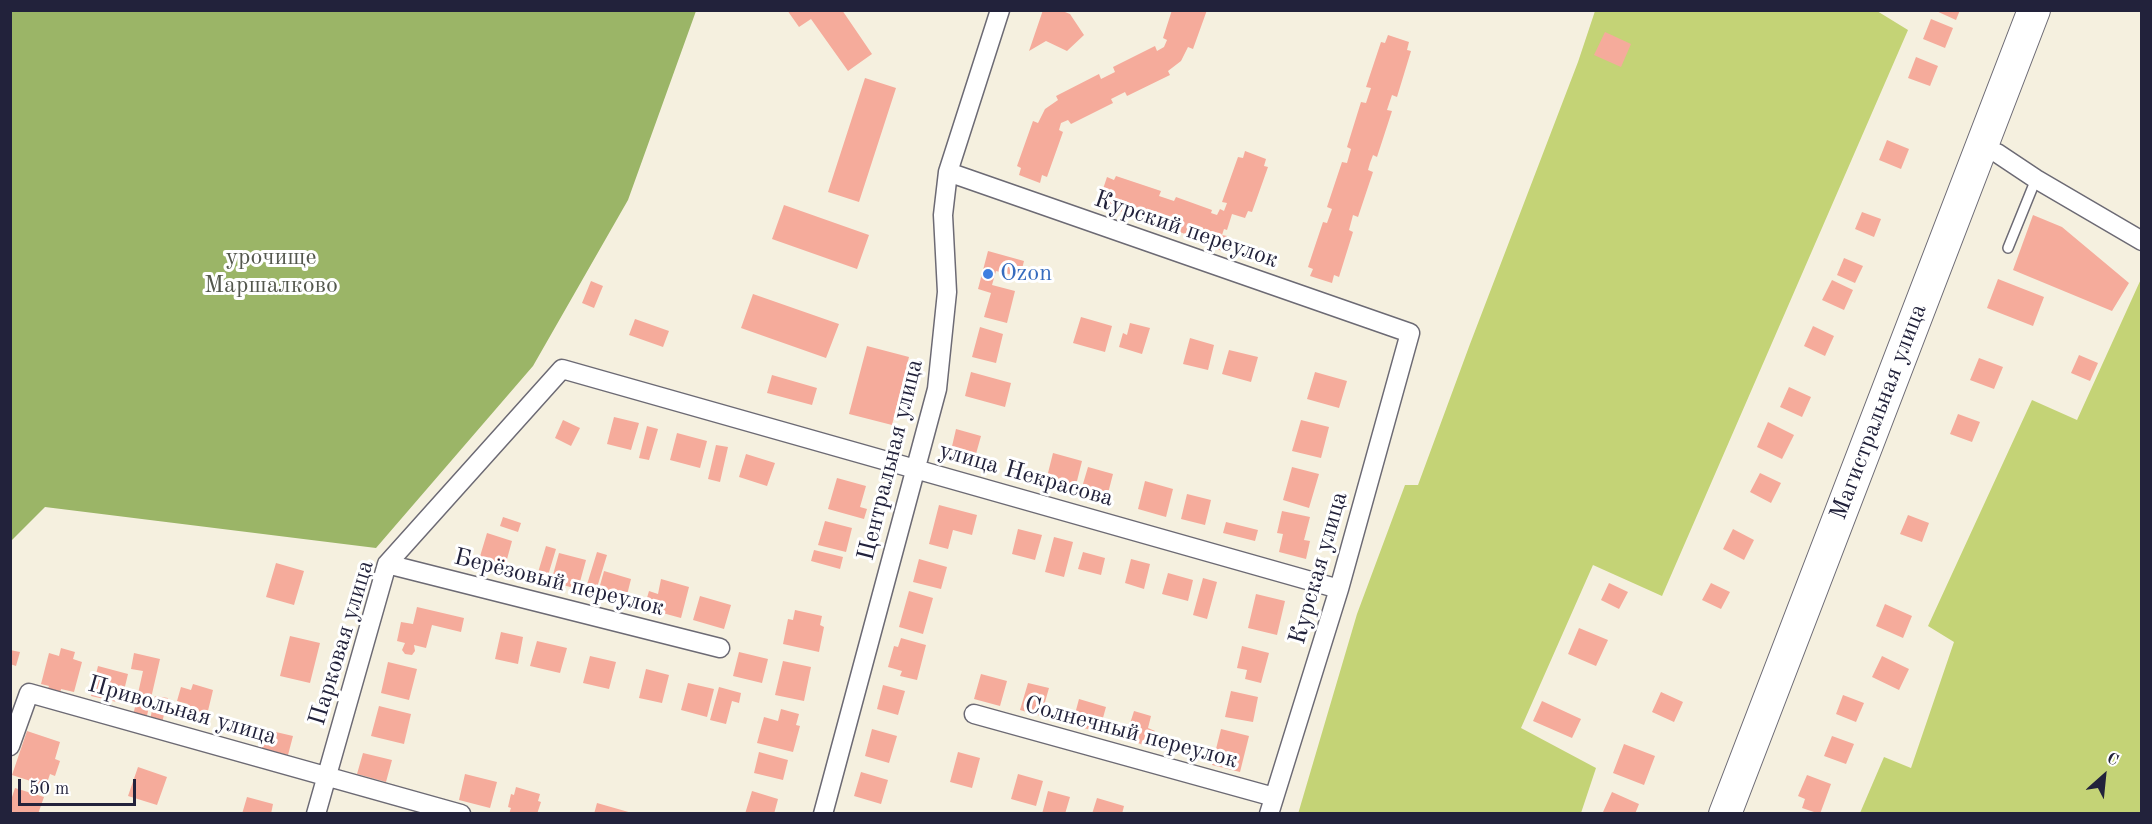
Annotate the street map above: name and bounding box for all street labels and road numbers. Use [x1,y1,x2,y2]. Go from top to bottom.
street label: Курский переулок [1090,185,1282,275]
street label: Магистральная улица [1825,300,1933,524]
street label: Центральная улица [852,356,930,564]
street label: улица Некрасова [935,436,1117,514]
street label: Курская улица [1283,488,1355,648]
street label: Берёзовый переулок [451,543,667,623]
street label: Парковая улица [303,557,381,729]
street label: Привольная улица [84,670,280,752]
street label: Солнечный переулок [1021,691,1241,775]

